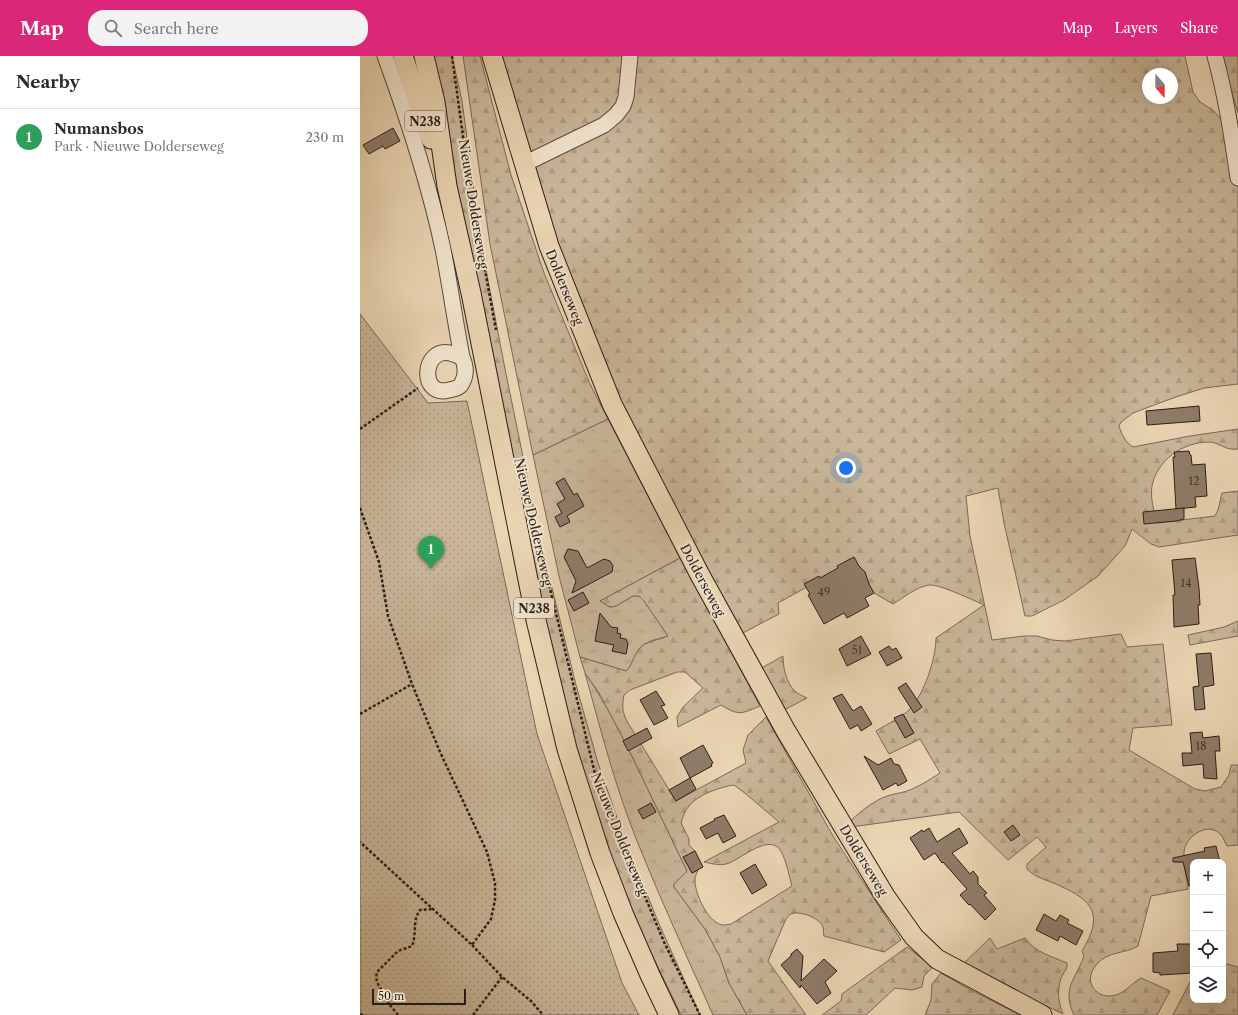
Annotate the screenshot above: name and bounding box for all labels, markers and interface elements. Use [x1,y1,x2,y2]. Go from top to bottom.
search box [88,10,368,46]
text: Map [20,17,64,40]
icon: search [102,17,124,39]
text: Search here [134,19,219,38]
text: Map [1062,19,1092,37]
text: Layers [1114,19,1158,37]
text: Share [1180,19,1218,37]
north arrow [1142,68,1178,104]
text: Nearby [16,72,80,92]
road number: N238 [405,111,445,131]
text: Numansbos [54,119,144,138]
text: 1 [26,129,32,145]
text: 230 m [306,129,344,145]
text: Park · Nieuwe Dolderseweg [54,138,224,154]
street label: Nieuwe Dolderseweg [456,138,492,270]
street label: Dolderseweg [543,247,588,327]
street label: Nieuwe Dolderseweg [511,456,557,588]
your location [836,458,856,478]
house number: 12 [1189,474,1199,488]
pin: 1 [418,536,444,569]
street label: Dolderseweg [677,541,729,619]
house number: 14 [1181,576,1191,590]
house number: 49 [818,585,830,599]
road number: N238 [514,598,554,618]
house number: 51 [852,643,863,657]
house number: 18 [1195,739,1207,753]
street label: Nieuwe Dolderseweg [588,770,652,898]
street label: Dolderseweg [836,821,892,899]
map controls [1190,859,1226,1003]
button: + [1190,859,1226,895]
button: − [1190,895,1226,931]
button: locate [1190,931,1226,967]
button: layers [1190,967,1226,1003]
scale bar [372,987,466,1006]
text: 50 m [378,989,404,1003]

